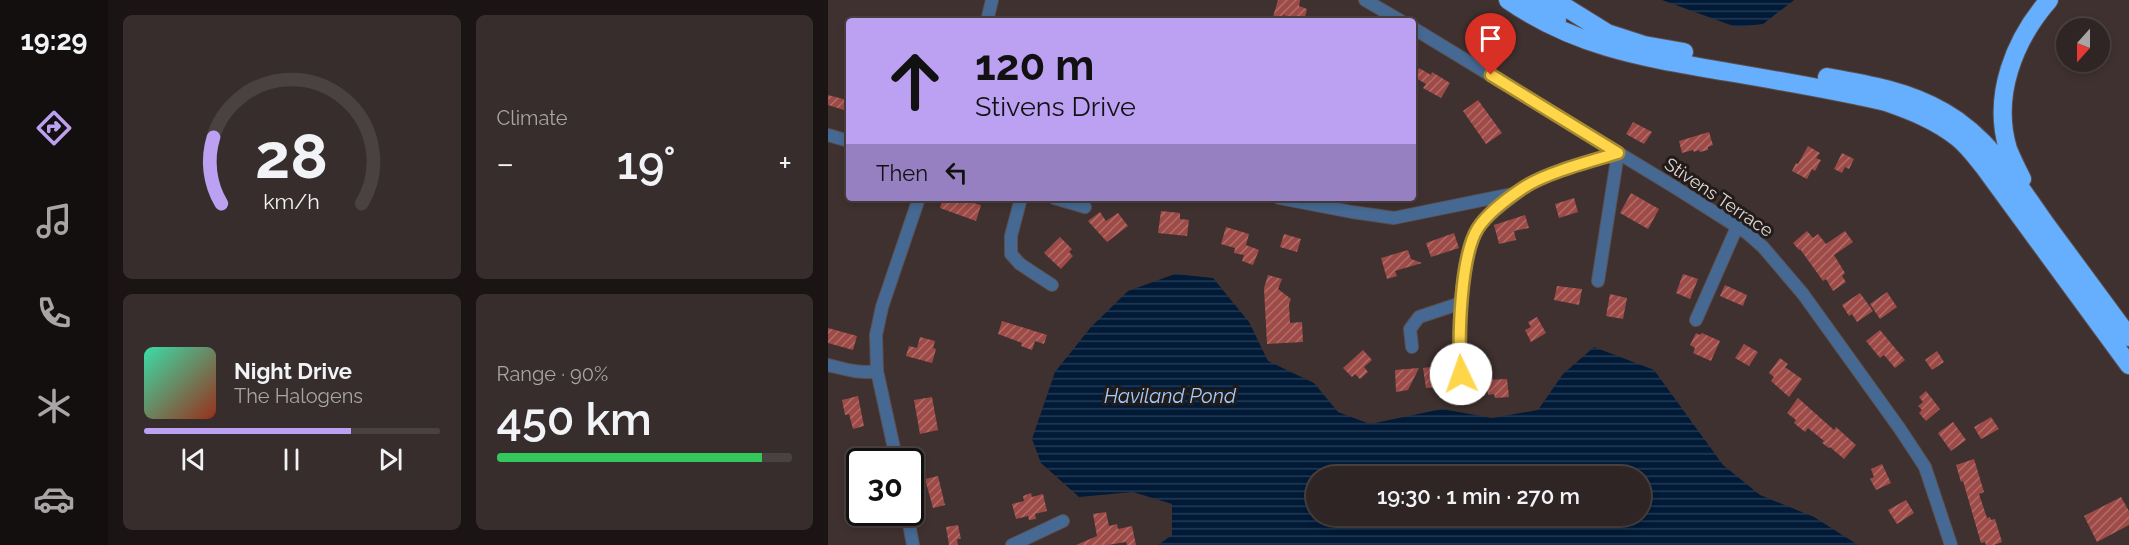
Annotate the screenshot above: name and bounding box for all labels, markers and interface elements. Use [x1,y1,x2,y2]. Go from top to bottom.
pin [1465,13,1516,75]
north arrow [2056,18,2110,72]
map controls [2056,18,2110,72]
icon: arrive [1474,22,1507,55]
text: 19:29 [20,25,88,56]
text: 120 m [975,41,1094,90]
icon: ahead [876,42,954,120]
text: Stivens Drive [975,91,1136,122]
text: Climate [497,106,568,130]
icon: directions [33,107,75,149]
text: 28 [255,119,328,193]
text: 19° [617,137,676,190]
text: − [497,144,514,183]
text: + [778,144,792,183]
street label: Stivens Terrace [1661,153,1778,241]
icon: left [940,156,973,189]
text: Then [876,160,928,186]
text: km/h [263,189,320,214]
icon: music [33,200,75,242]
icon: phone [33,292,75,334]
position arrow [1429,342,1493,406]
text: Night Drive [234,358,352,384]
text: Range · 90% [497,362,608,386]
text: The Halogens [234,384,363,408]
water label: Haviland Pond [1104,384,1237,408]
icon: climate [33,385,75,427]
text: 450 km [497,393,652,446]
icon: previous [177,443,210,476]
icon: pause [275,443,308,476]
icon: next [374,443,407,476]
speed limit sign: 30 [846,448,924,526]
icon: car [33,478,75,520]
text: 19:30 · 1 min · 270 m [1377,483,1580,509]

